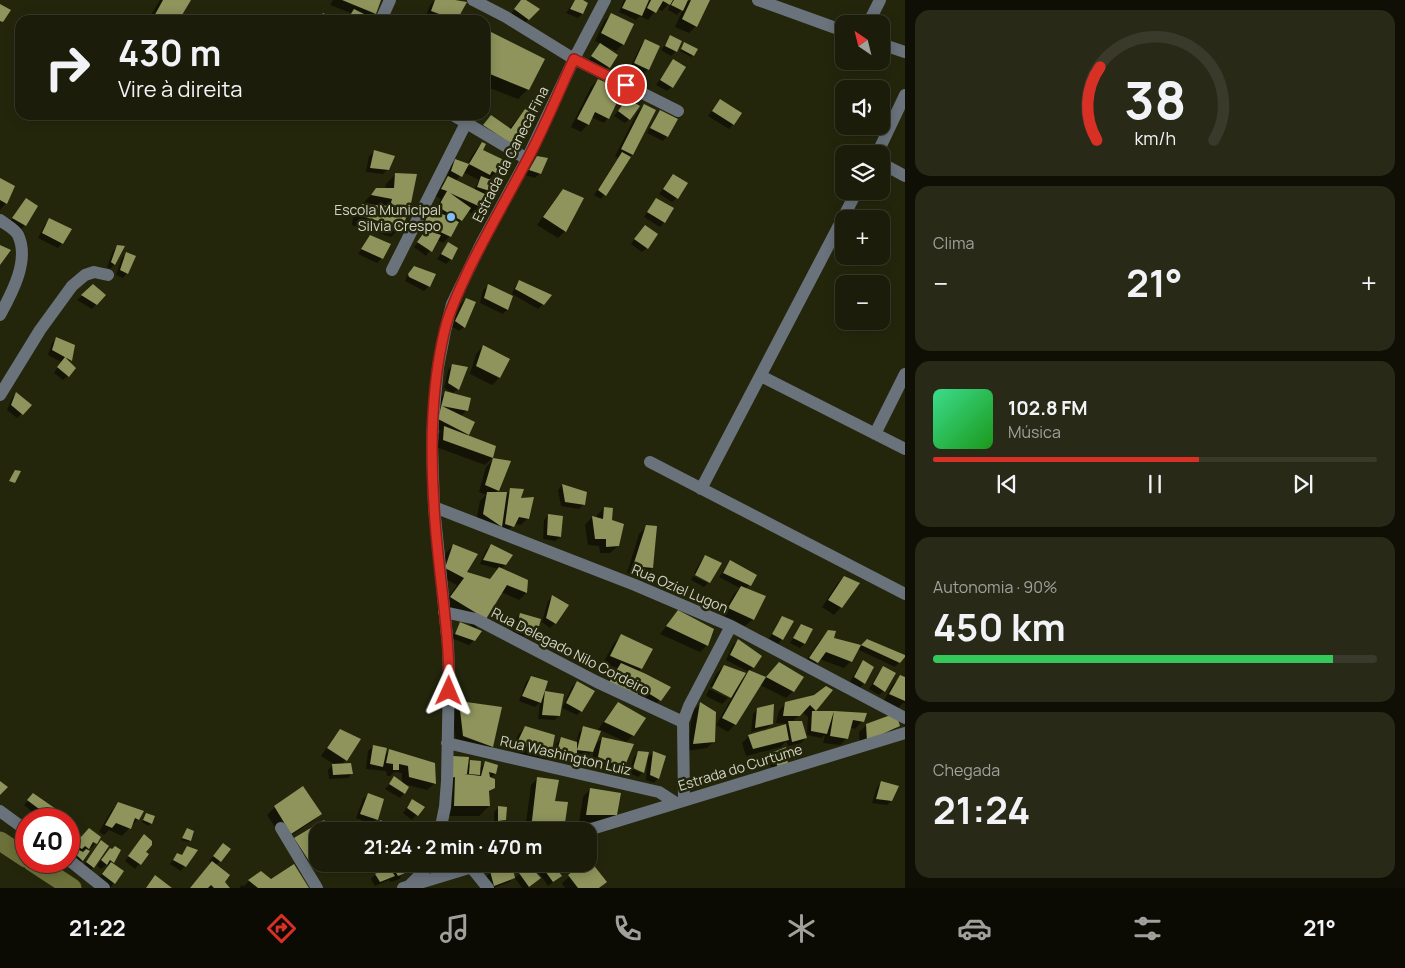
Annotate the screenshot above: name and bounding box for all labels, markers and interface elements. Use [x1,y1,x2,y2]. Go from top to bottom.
north arrow [835,15,890,70]
map controls [835,15,890,330]
text: 430 m [118,29,221,77]
icon: right [35,35,100,100]
pin [605,64,647,106]
text: 38 [1124,64,1186,135]
icon: arrive [612,71,640,99]
text: Vire à direita [118,74,242,104]
button: sound [835,80,890,135]
street label: Estrada da Caneca Fina [467,83,553,225]
text: km/h [1134,126,1176,150]
button: layers [835,145,890,200]
place label: Escola Municipal Silvia Crespo [334,200,441,235]
button: + [835,210,890,265]
marker: Escola Municipal Silvia Crespo [445,211,457,223]
text: Clima [933,232,974,254]
text: 21° [1126,256,1183,308]
text: − [933,264,948,302]
text: + [1361,264,1377,302]
button: − [835,275,890,330]
text: 102.8 FM [1008,395,1088,421]
text: Música [1008,421,1061,443]
icon: previous [993,470,1021,498]
icon: pause [1141,470,1169,498]
icon: next [1289,470,1317,498]
street label: Rua Oziel Lugon [629,559,731,617]
text: Autonomia · 90% [933,576,1057,598]
text: 450 km [933,600,1066,652]
street label: Rua Delegado Nilo Cordeiro [488,603,654,699]
position arrow [422,664,474,716]
street label: Rua Washington Luiz [498,731,634,779]
street label: Estrada do Curtume [676,739,804,795]
text: Chegada [933,759,1000,781]
text: 21:24 [933,783,1030,835]
speed limit sign: 40 [15,808,80,873]
text: 21:24 · 2 min · 470 m [364,834,542,860]
icon: directions [264,911,299,946]
icon: music [437,911,472,946]
icon: phone [610,911,645,946]
icon: climate [784,911,819,946]
icon: car [957,911,992,946]
icon: filters [1130,911,1165,946]
text: 21:22 [69,913,126,943]
text: 21° [1303,913,1336,943]

